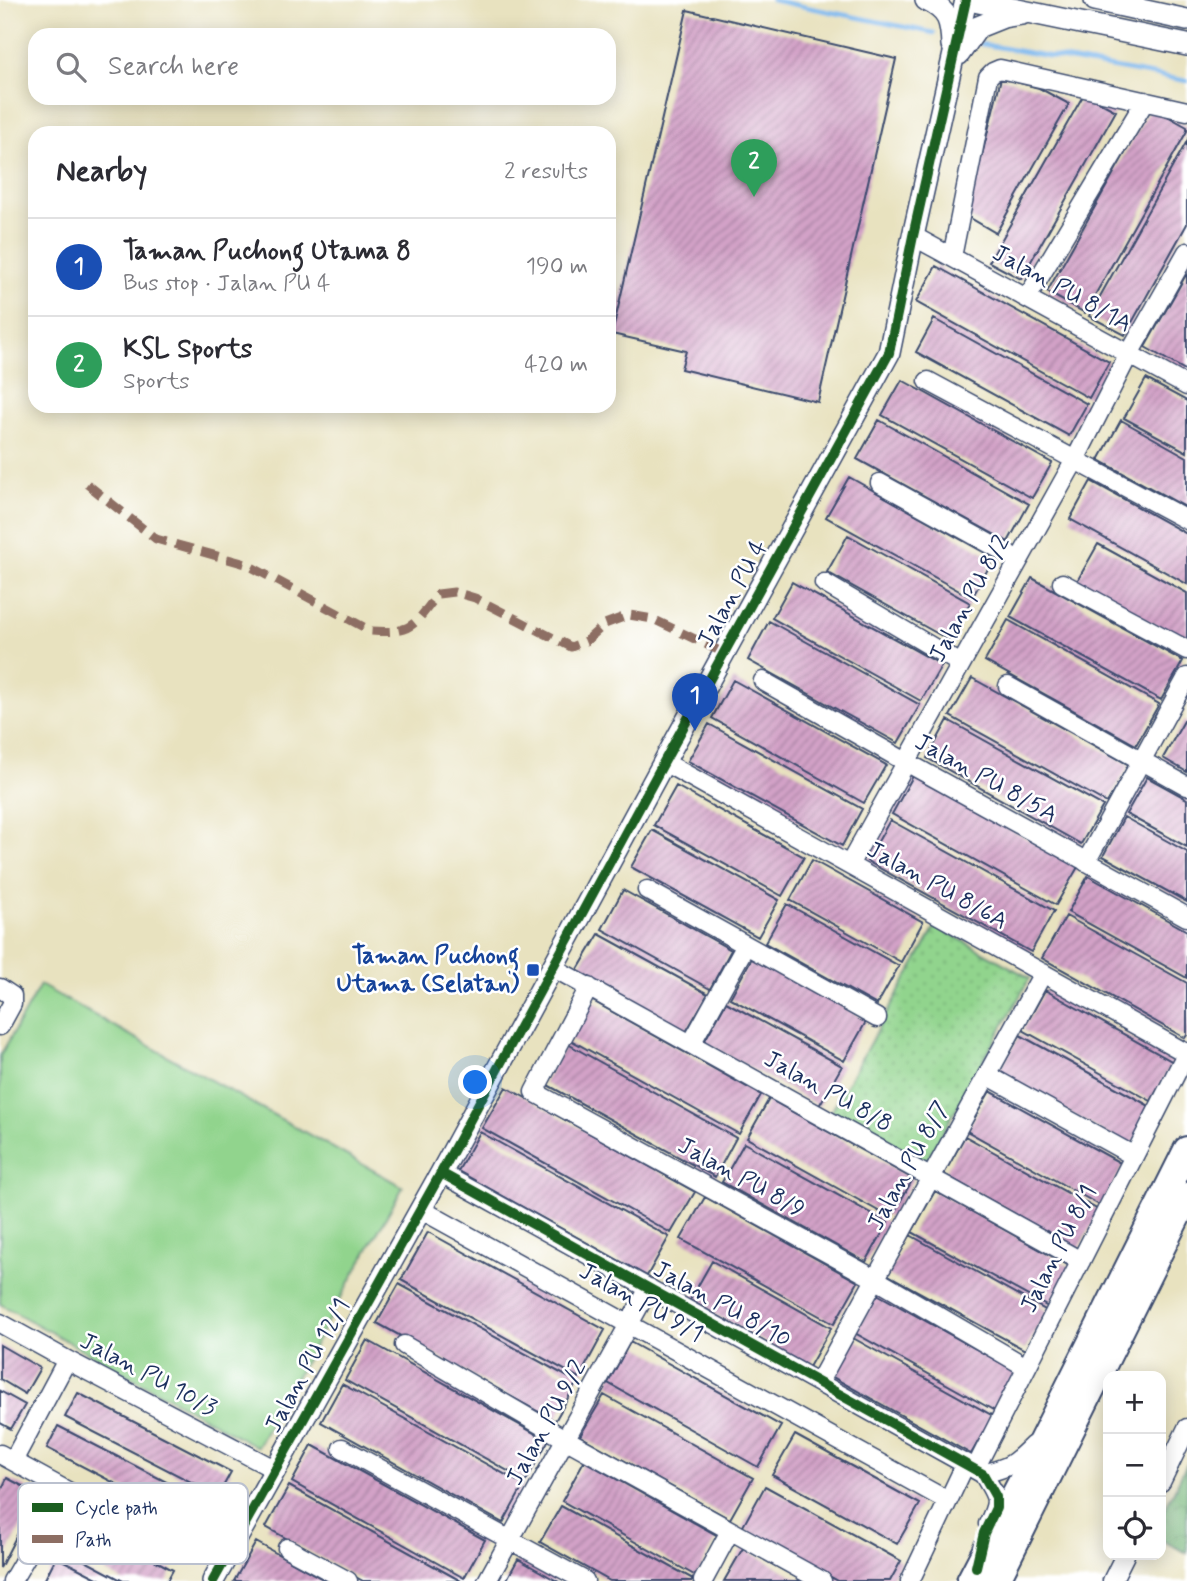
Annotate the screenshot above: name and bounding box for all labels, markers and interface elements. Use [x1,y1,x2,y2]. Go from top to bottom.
search box [28,28,616,105]
icon: search [52,48,90,86]
text: Search here [108,50,239,84]
pin: 2 [731,139,777,197]
text: Nearby [56,152,147,191]
text: 2 results [504,157,588,187]
text: Taman Puchong Utama 8 [123,235,411,269]
street label: Jalan PU 8/1A [987,238,1137,340]
text: 1 [74,252,84,282]
text: 190 m [526,252,588,282]
text: Bus stop · Jalan PU 4 [123,269,330,299]
text: KSL Sports [123,333,252,367]
text: 2 [73,350,85,380]
text: 420 m [524,350,588,380]
text: Sports [123,367,190,397]
street label: Jalan PU 8/2 [922,530,1018,668]
street label: Jalan PU 4 [691,535,775,653]
pin: 1 [672,673,718,731]
street label: Jalan PU 8/5A [909,727,1063,831]
street label: Jalan PU 8/6A [861,835,1013,937]
place label: Taman Puchong Utama (Selatan) [336,941,519,1000]
marker: Taman Puchong Utama (Selatan) [525,962,541,978]
street label: Jalan PU 8/8 [758,1044,898,1140]
your location [458,1065,492,1099]
street label: Jalan PU 8/7 [861,1096,957,1236]
street label: Jalan PU 8/9 [672,1130,810,1226]
street label: Jalan PU 8/1 [1014,1180,1104,1318]
street label: Jalan PU 8/10 [648,1254,796,1356]
street label: Jalan PU 9/1 [573,1256,709,1350]
street label: Jalan PU 12/1 [258,1293,358,1439]
street label: Jalan PU 10/3 [74,1326,222,1424]
street label: Jalan PU 9/2 [500,1355,594,1491]
map controls [1103,1371,1166,1560]
button: + [1103,1371,1166,1434]
button: − [1103,1434,1166,1497]
legend [18,1483,248,1564]
text: Cycle path [75,1496,158,1521]
button: locate [1103,1497,1166,1560]
text: Path [75,1528,112,1553]

